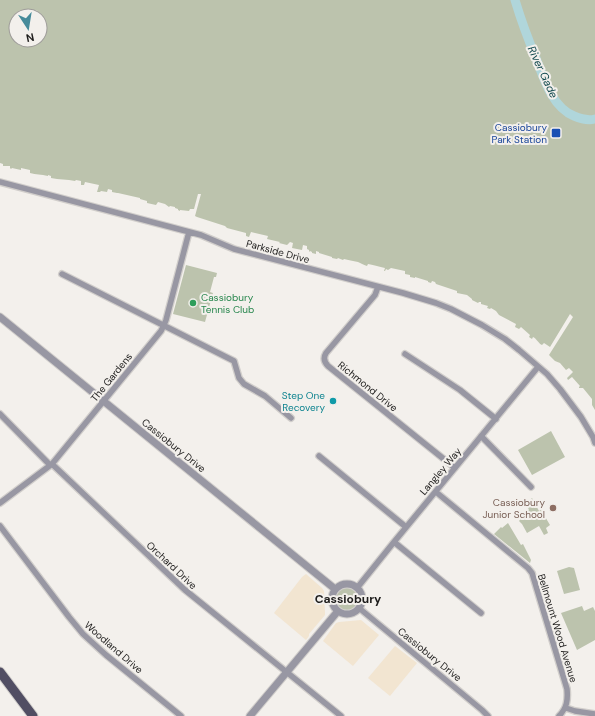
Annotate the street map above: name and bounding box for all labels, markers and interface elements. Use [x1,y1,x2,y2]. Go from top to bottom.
north arrow [8,8,48,48]
text: N [25,30,35,45]
water label: River Gade [525,44,561,100]
place label: Cassiobury Park Station [492,121,547,146]
marker: Cassiobury Park Station [550,127,562,139]
street label: Parkside Drive [245,237,311,266]
place label: Cassiobury Tennis Club [201,291,254,316]
marker: Cassiobury Tennis Club [188,298,198,308]
street label: The Gardens [88,350,135,404]
street label: Richmond Drive [335,358,400,415]
place label: Step One Recovery [282,389,325,414]
marker: Step One Recovery [328,396,338,406]
street label: Cassiobury Drive [139,416,209,475]
street label: Langley Way [417,445,464,498]
place label: Cassiobury Junior School [482,496,545,521]
marker: Cassiobury Junior School [548,503,558,513]
street label: Orchard Drive [144,539,200,592]
street label: Bellmount Wood Avenue [535,572,580,684]
district label: Cassiobury [315,591,382,607]
street label: Woodland Drive [82,618,146,677]
street label: Cassiobury Drive [395,625,465,684]

